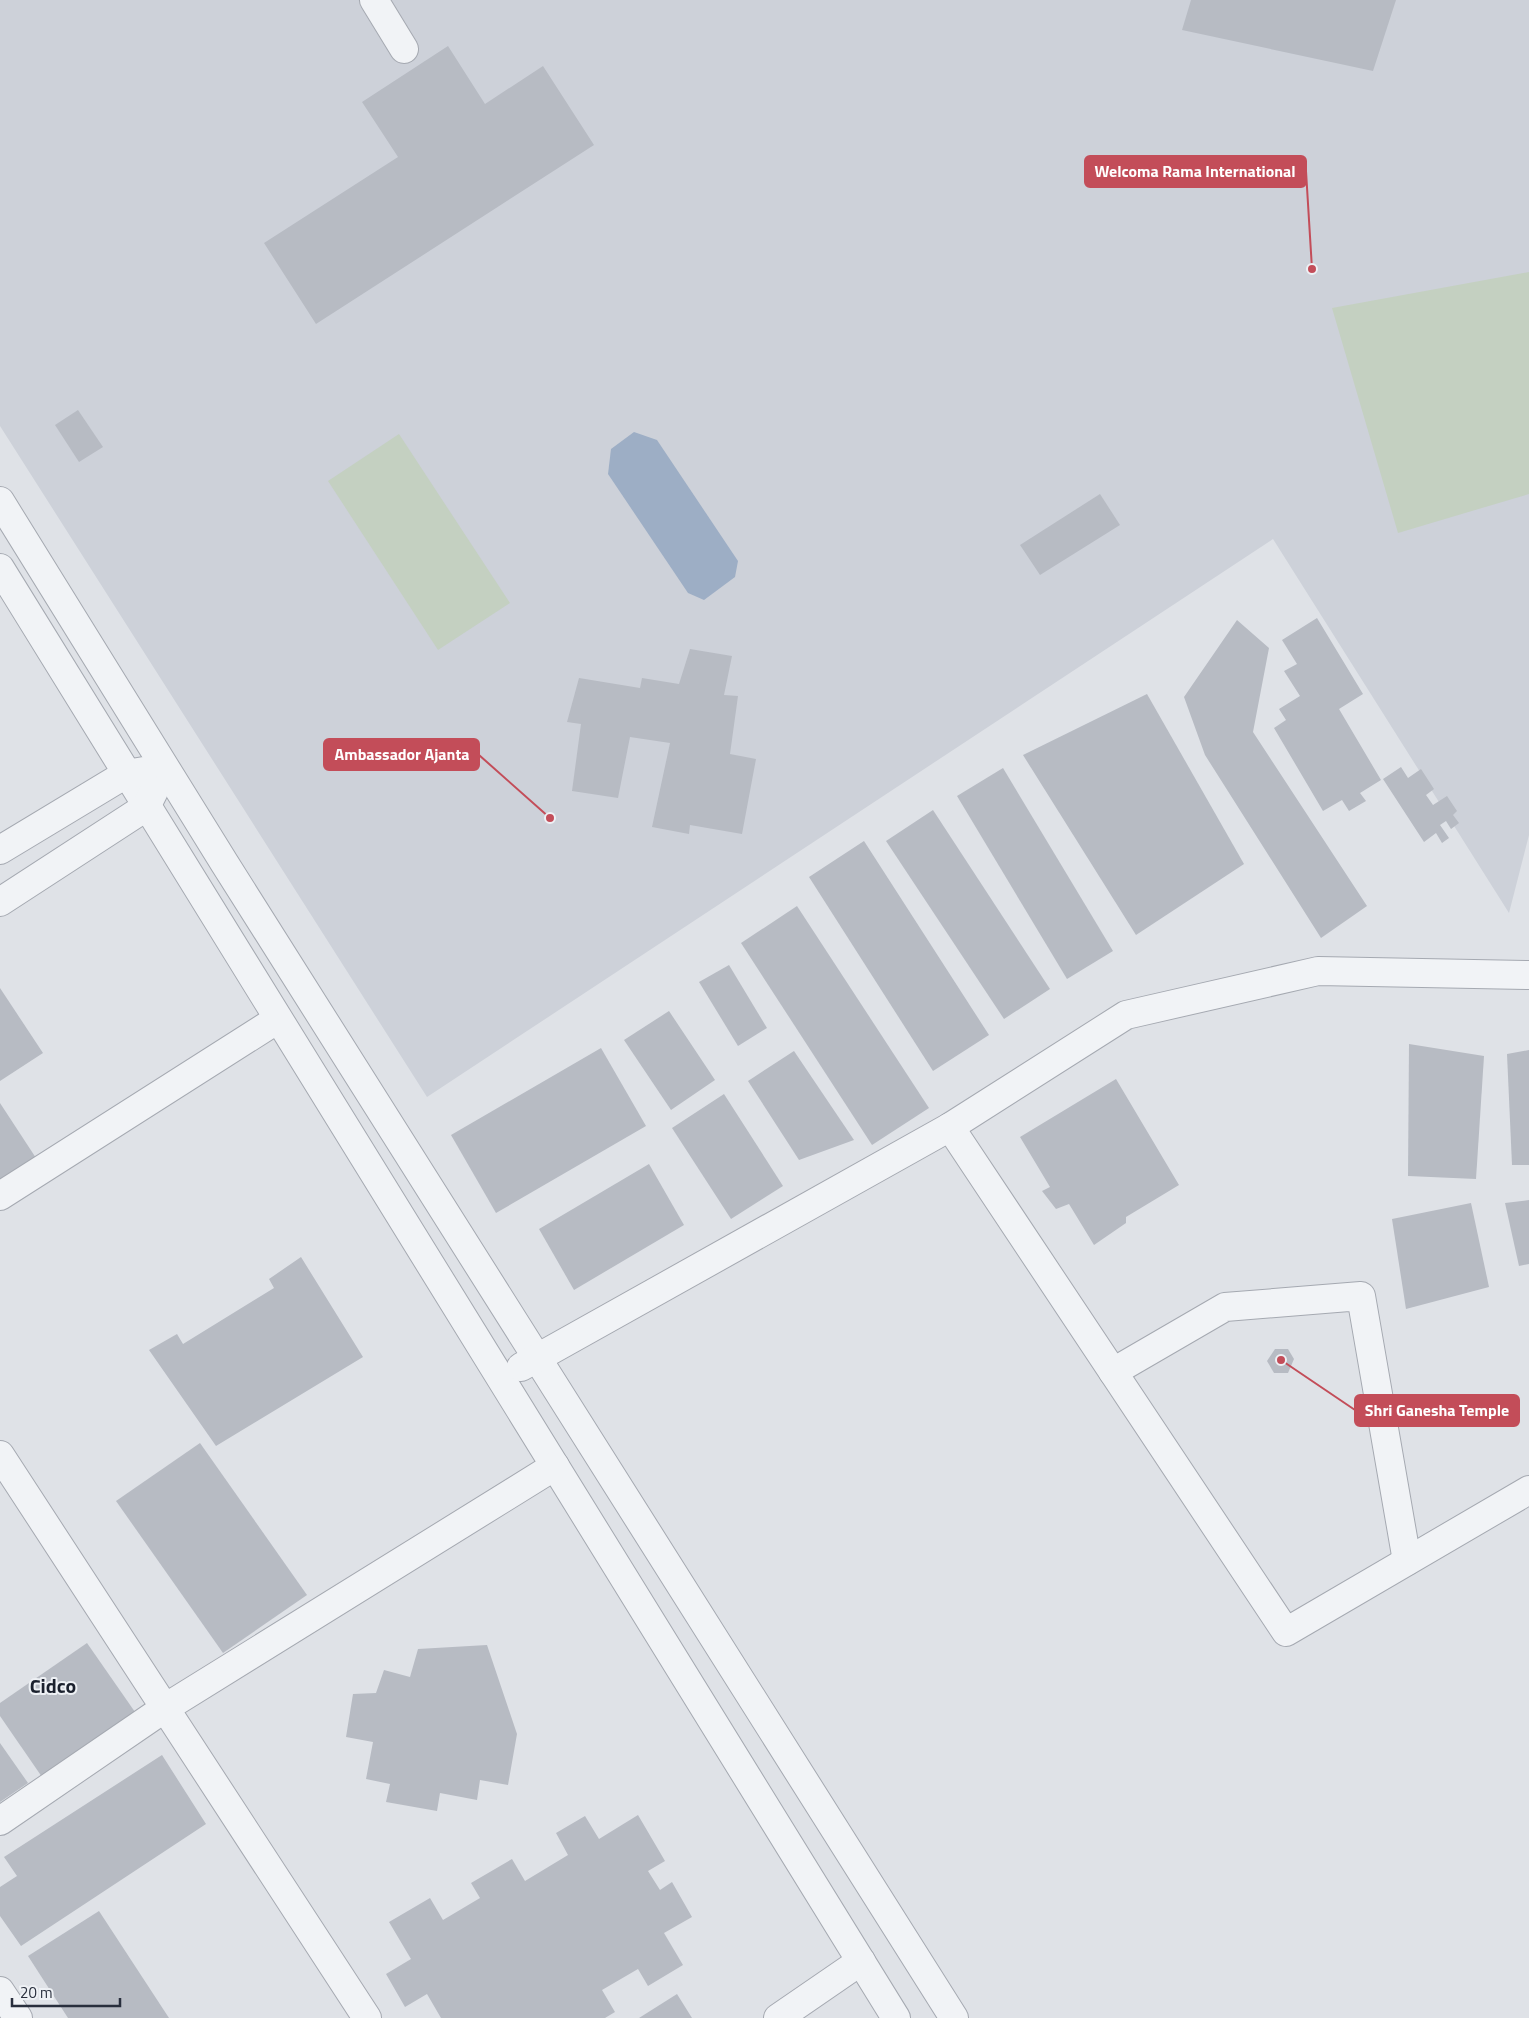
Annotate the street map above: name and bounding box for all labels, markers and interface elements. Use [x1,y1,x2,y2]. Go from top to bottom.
callout: Welcoma Rama International [1085,156,1306,187]
text: Welcoma Rama International [1094,159,1296,183]
callout: Ambassador Ajanta [324,739,479,770]
text: Ambassador Ajanta [335,742,469,766]
callout: Shri Ganesha Temple [1355,1395,1519,1426]
text: Shri Ganesha Temple [1365,1398,1509,1422]
district label: Cidco [30,1670,76,1701]
scale bar [12,1976,120,2008]
text: 20 m [20,1981,53,2004]

